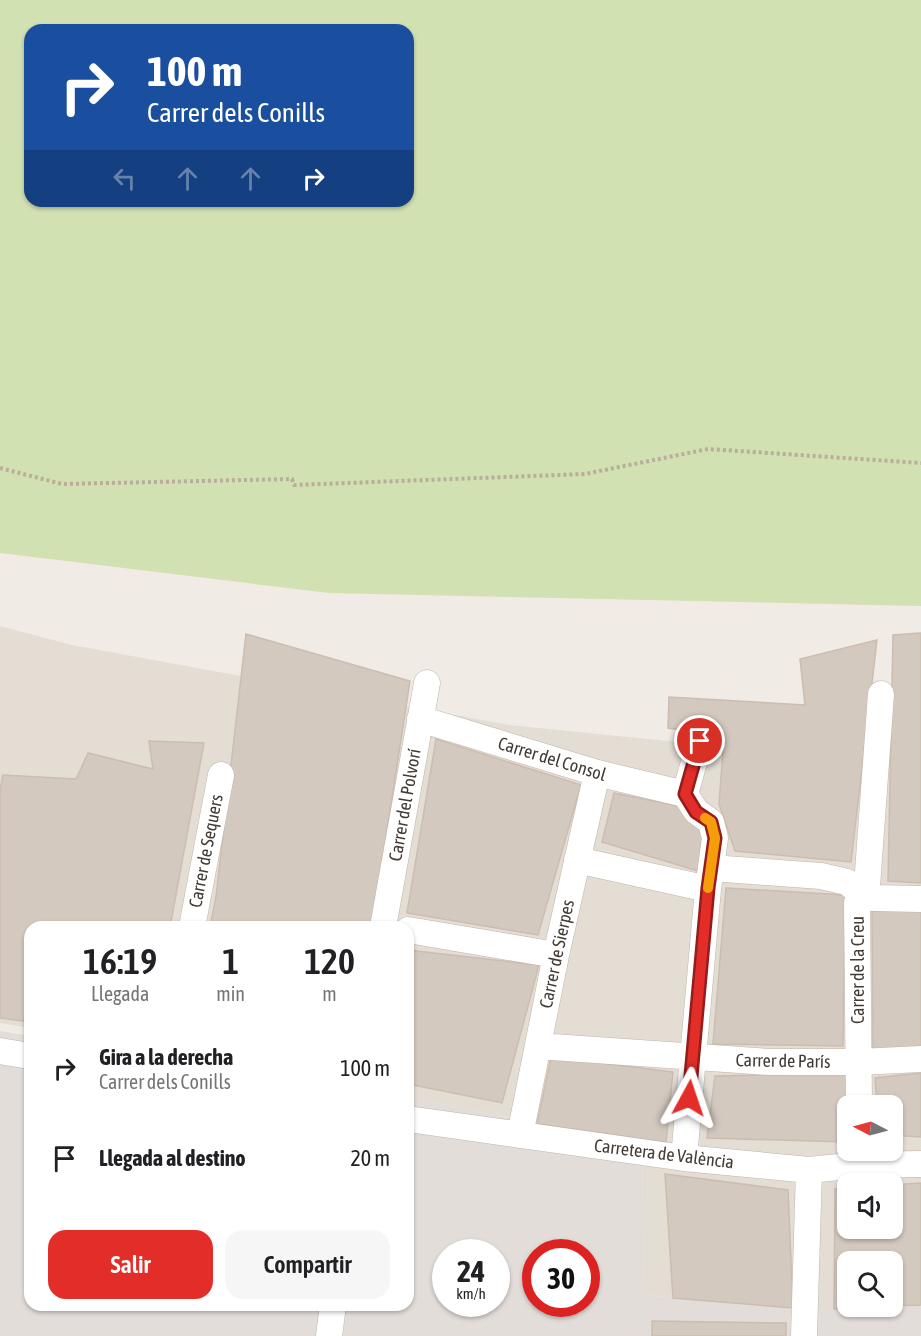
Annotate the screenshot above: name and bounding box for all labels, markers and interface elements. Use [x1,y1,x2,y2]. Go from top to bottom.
text: 100 m [147,47,242,95]
icon: right [48,48,126,126]
text: Carrer dels Conills [147,97,325,128]
icon: left [108,162,141,195]
icon: ahead [171,162,204,195]
icon: ahead [234,162,267,195]
icon: right [297,162,330,195]
pin [674,715,725,766]
icon: arrive [683,724,716,757]
street label: Carrer del Consol [496,732,609,785]
street label: Carrer del Polvorí [384,747,425,863]
street label: Carrer de Sequers [184,792,227,909]
street label: Carrer de Sierpes [535,898,578,1010]
street label: Carrer de la Creu [847,916,868,1024]
text: 16:19 [83,940,157,982]
text: 1 [222,940,239,982]
text: 120 [304,940,355,982]
text: Llegada [91,982,149,1005]
text: min [216,982,245,1005]
text: m [322,982,337,1005]
text: Gira a la derecha [99,1044,233,1070]
street label: Carrer de París [735,1049,831,1072]
icon: right [48,1052,81,1085]
text: 100 m [340,1055,390,1081]
position arrow [657,1066,721,1130]
text: Carrer dels Conills [99,1070,231,1093]
north arrow [837,1095,903,1161]
map controls [837,1095,903,1317]
street label: Carretera de València [593,1135,735,1173]
icon: arrive [48,1142,81,1175]
text: Llegada al destino [99,1145,246,1171]
text: 20 m [350,1145,390,1171]
button: sound [837,1173,903,1239]
button: Salir [48,1230,213,1299]
button: Compartir [225,1230,390,1299]
speed limit sign: 30 [522,1239,600,1317]
button: search [837,1251,903,1317]
text: 24 [457,1254,485,1288]
text: km/h [456,1285,486,1302]

